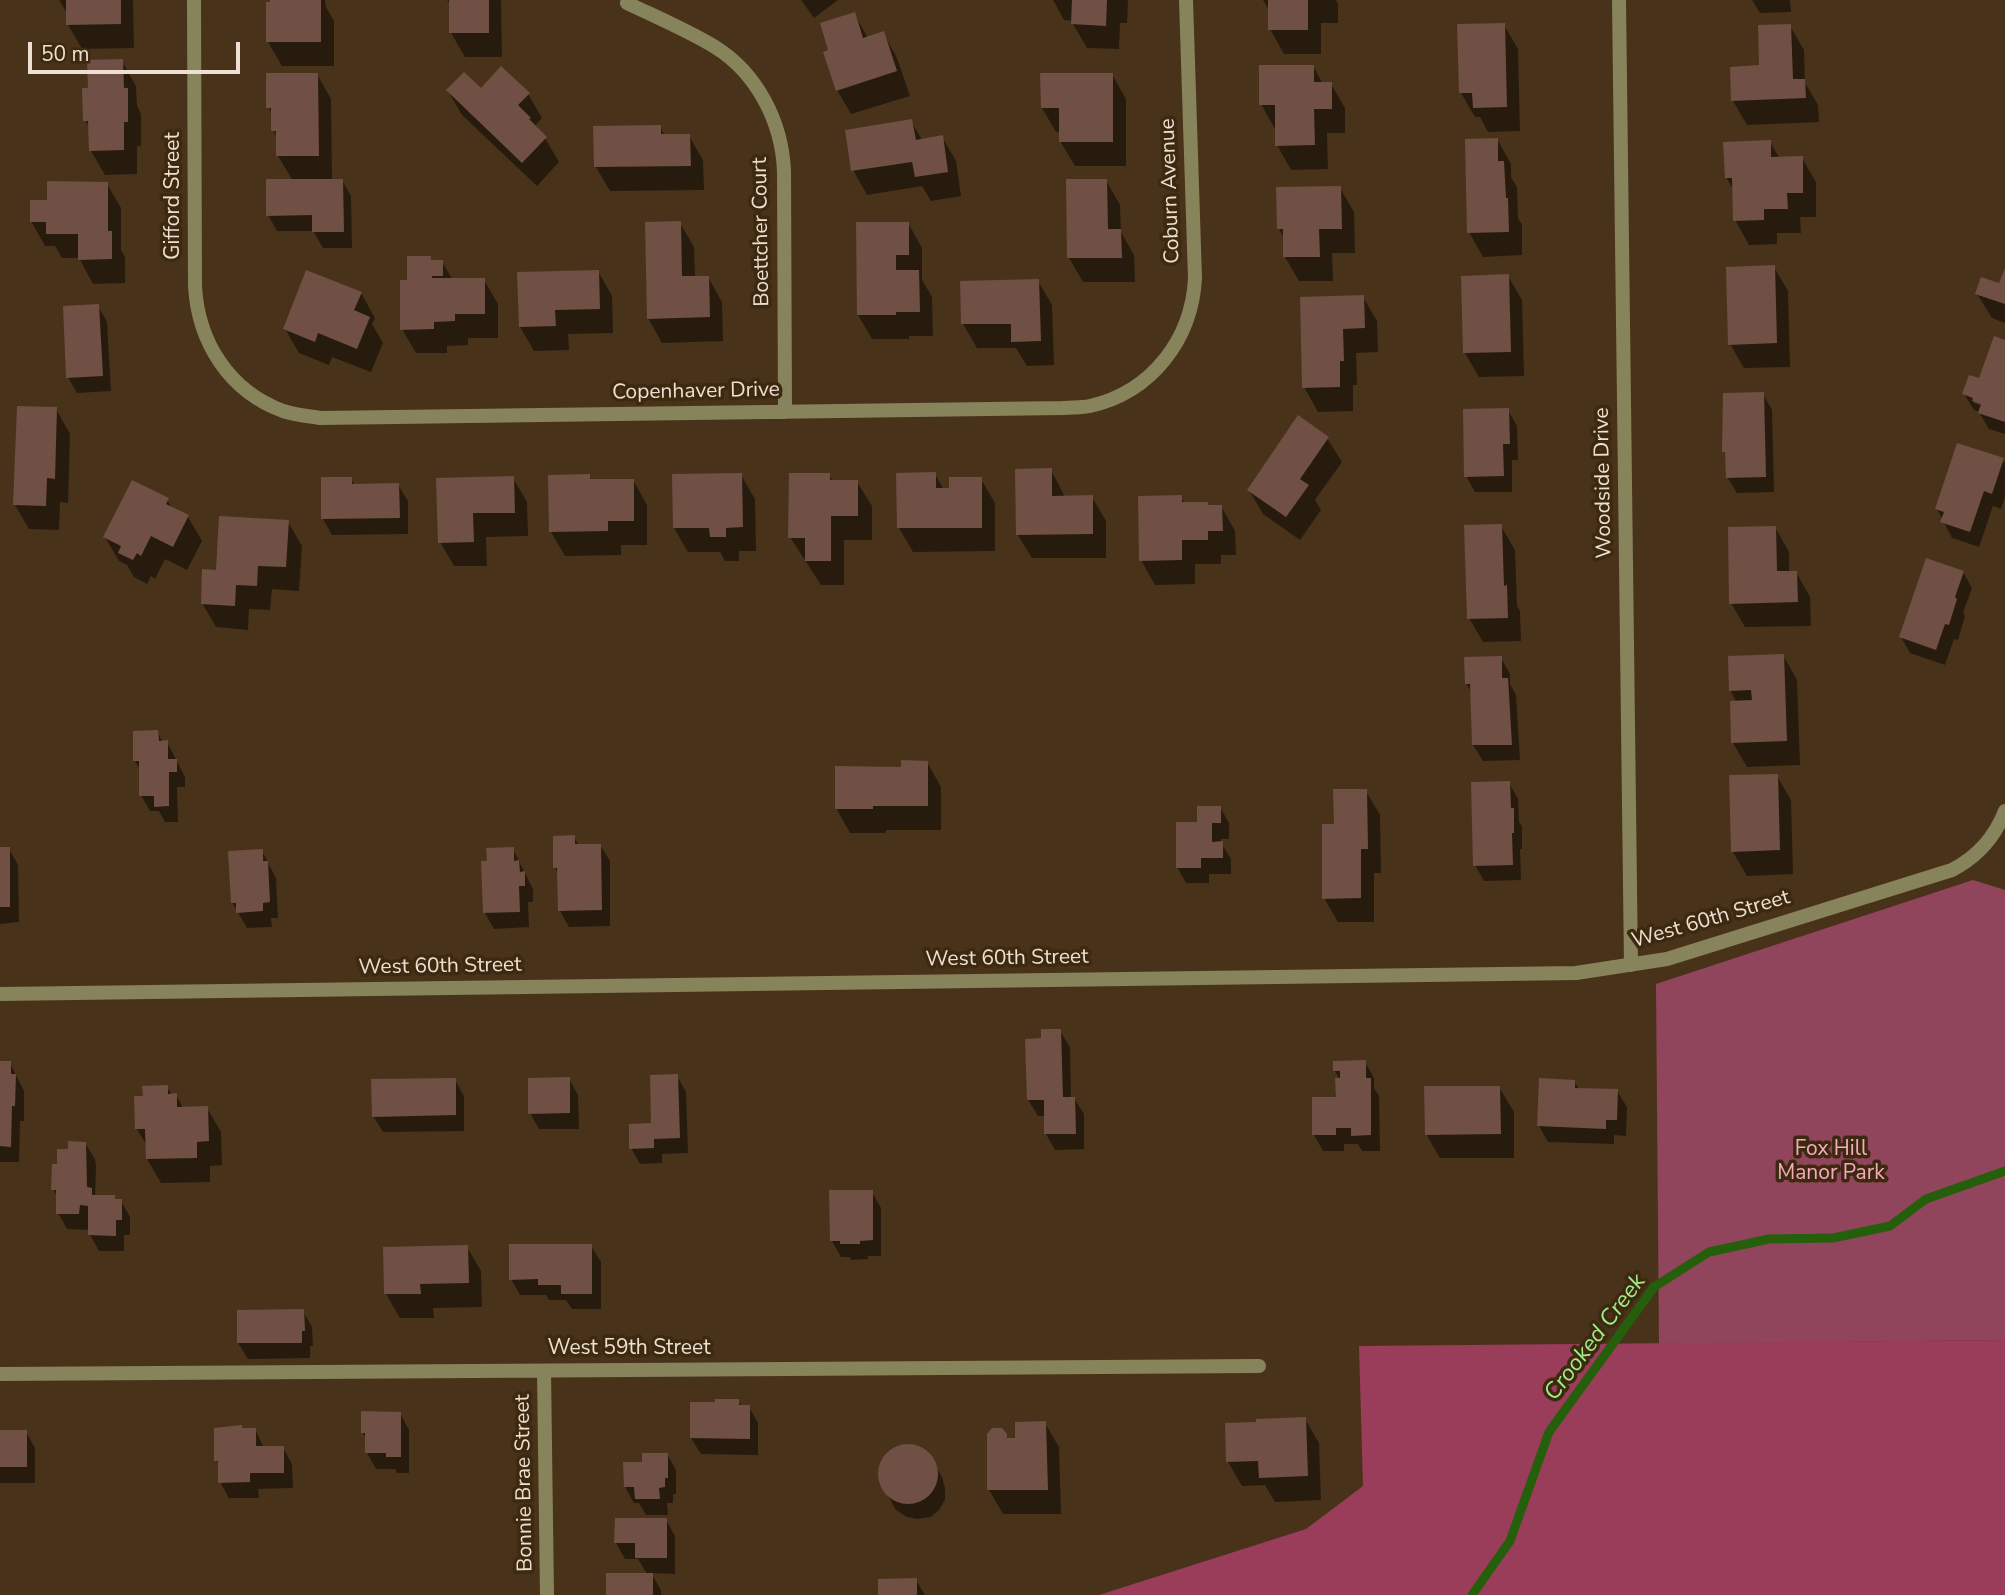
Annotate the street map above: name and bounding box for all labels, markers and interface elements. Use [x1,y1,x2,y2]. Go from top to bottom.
scale bar [32,28,243,72]
text: 50 m [41,40,90,68]
street label: Coburn Avenue [1156,118,1186,264]
street label: Gifford Street [161,132,187,260]
street label: Boettcher Court [748,157,776,307]
street label: Copenhaver Drive [612,378,780,406]
street label: Woodside Drive [1590,407,1618,559]
street label: West 60th Street [1629,885,1793,955]
street label: West 60th Street [925,945,1089,973]
street label: West 60th Street [358,953,522,981]
park label: Fox Hill Manor Park [1777,1137,1885,1187]
water label: Crooked Creek [1539,1269,1653,1407]
street label: West 59th Street [548,1336,710,1362]
street label: Bonnie Brae Street [511,1394,539,1572]

